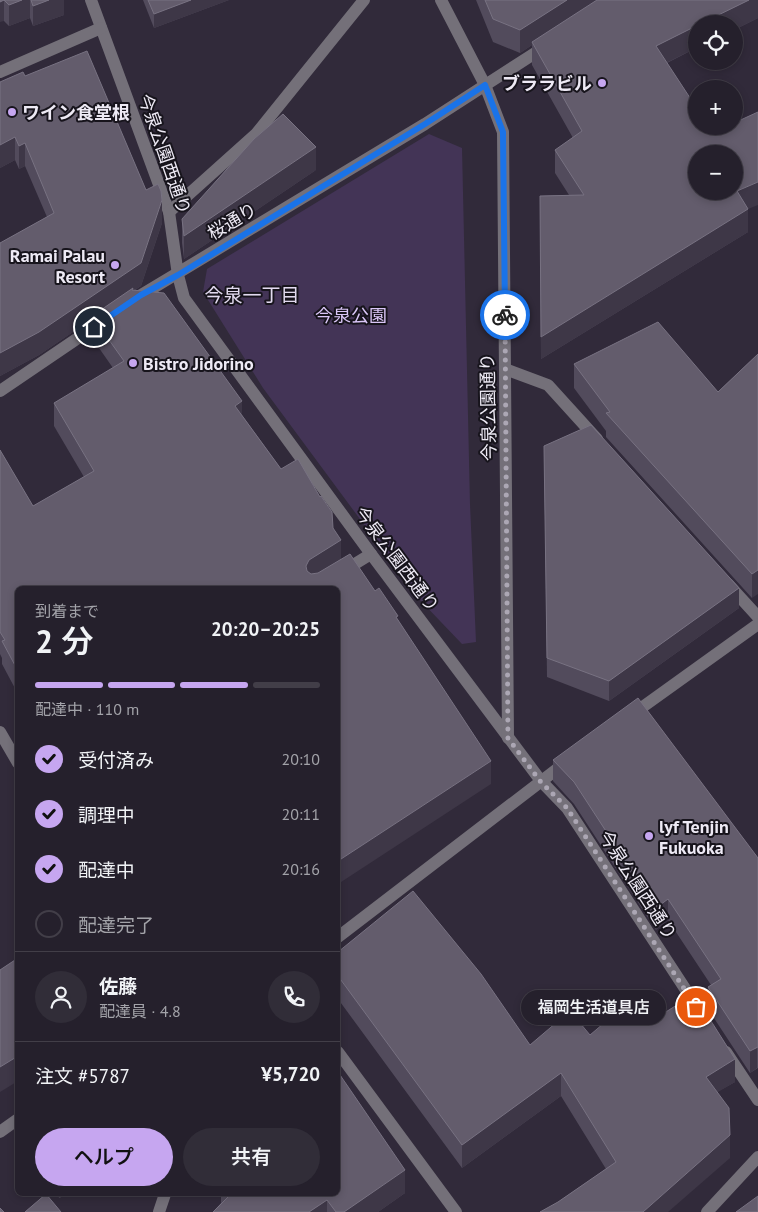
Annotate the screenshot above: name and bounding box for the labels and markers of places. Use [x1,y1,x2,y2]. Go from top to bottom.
place label: ブララビル [502,72,592,95]
marker: ブララビル [596,77,608,89]
place label: ワイン食堂根 [22,101,130,124]
marker: ワイン食堂根 [6,106,18,118]
place label: Ramai Palau Resort [10,244,106,288]
marker: Ramai Palau Resort [109,259,121,271]
pin [73,306,115,348]
place label: Bistro Jidorino [143,352,254,375]
marker: Bistro Jidorino [127,357,139,369]
place label: lyf Tenjin Fukuoka [659,815,729,859]
marker: lyf Tenjin Fukuoka [643,830,655,842]
pin [675,986,717,1028]
callout: 福岡生活道具店 [521,990,666,1024]

